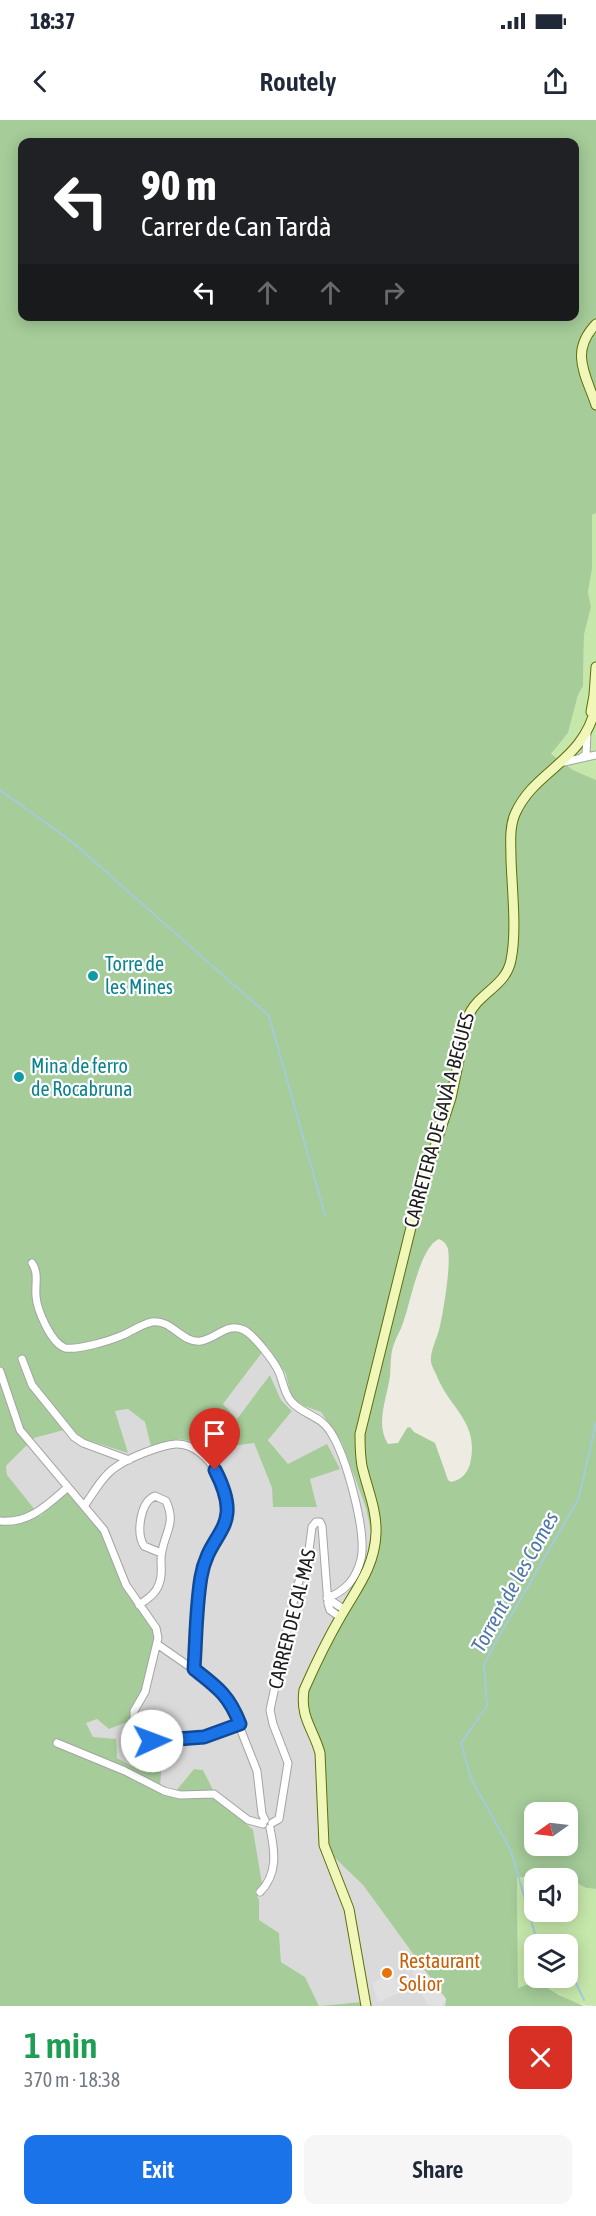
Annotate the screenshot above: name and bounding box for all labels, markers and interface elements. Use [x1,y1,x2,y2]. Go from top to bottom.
text: 18:37 [30,8,75,34]
icon: back [24,65,57,98]
icon: share [539,65,572,98]
text: Routely [259,66,337,97]
text: 90 m [141,161,216,209]
icon: left [42,162,120,240]
text: Carrer de Can Tardà [141,211,332,242]
icon: left [188,276,221,309]
icon: ahead [251,276,284,309]
icon: ahead [314,276,347,309]
icon: right [377,276,410,309]
place label: Torre de les Mines [105,952,173,998]
marker: Torre de les Mines [86,969,100,983]
street label: CARRETERA DE GAVÀ A BEGUES [399,1010,478,1230]
place label: Mina de ferro de Rocabruna [31,1054,132,1100]
marker: Mina de ferro de Rocabruna [12,1070,26,1084]
pin [189,1408,240,1470]
icon: arrive [198,1417,231,1450]
water label: Torrent de les Comes [466,1507,563,1656]
street label: CARRER DE CAL MAS [263,1547,320,1691]
position arrow [120,1709,184,1773]
north arrow [524,1802,578,1856]
map controls [524,1802,578,1988]
button: sound [524,1868,578,1922]
button: layers [524,1934,578,1988]
place label: Restaurant Solior [399,1949,480,1995]
marker: Restaurant Solior [380,1966,394,1980]
text: 1 min [24,2024,98,2066]
button: close [509,2026,572,2089]
text: 370 m · 18:38 [24,2068,120,2091]
button: Exit [24,2135,292,2204]
button: Share [304,2135,572,2204]

